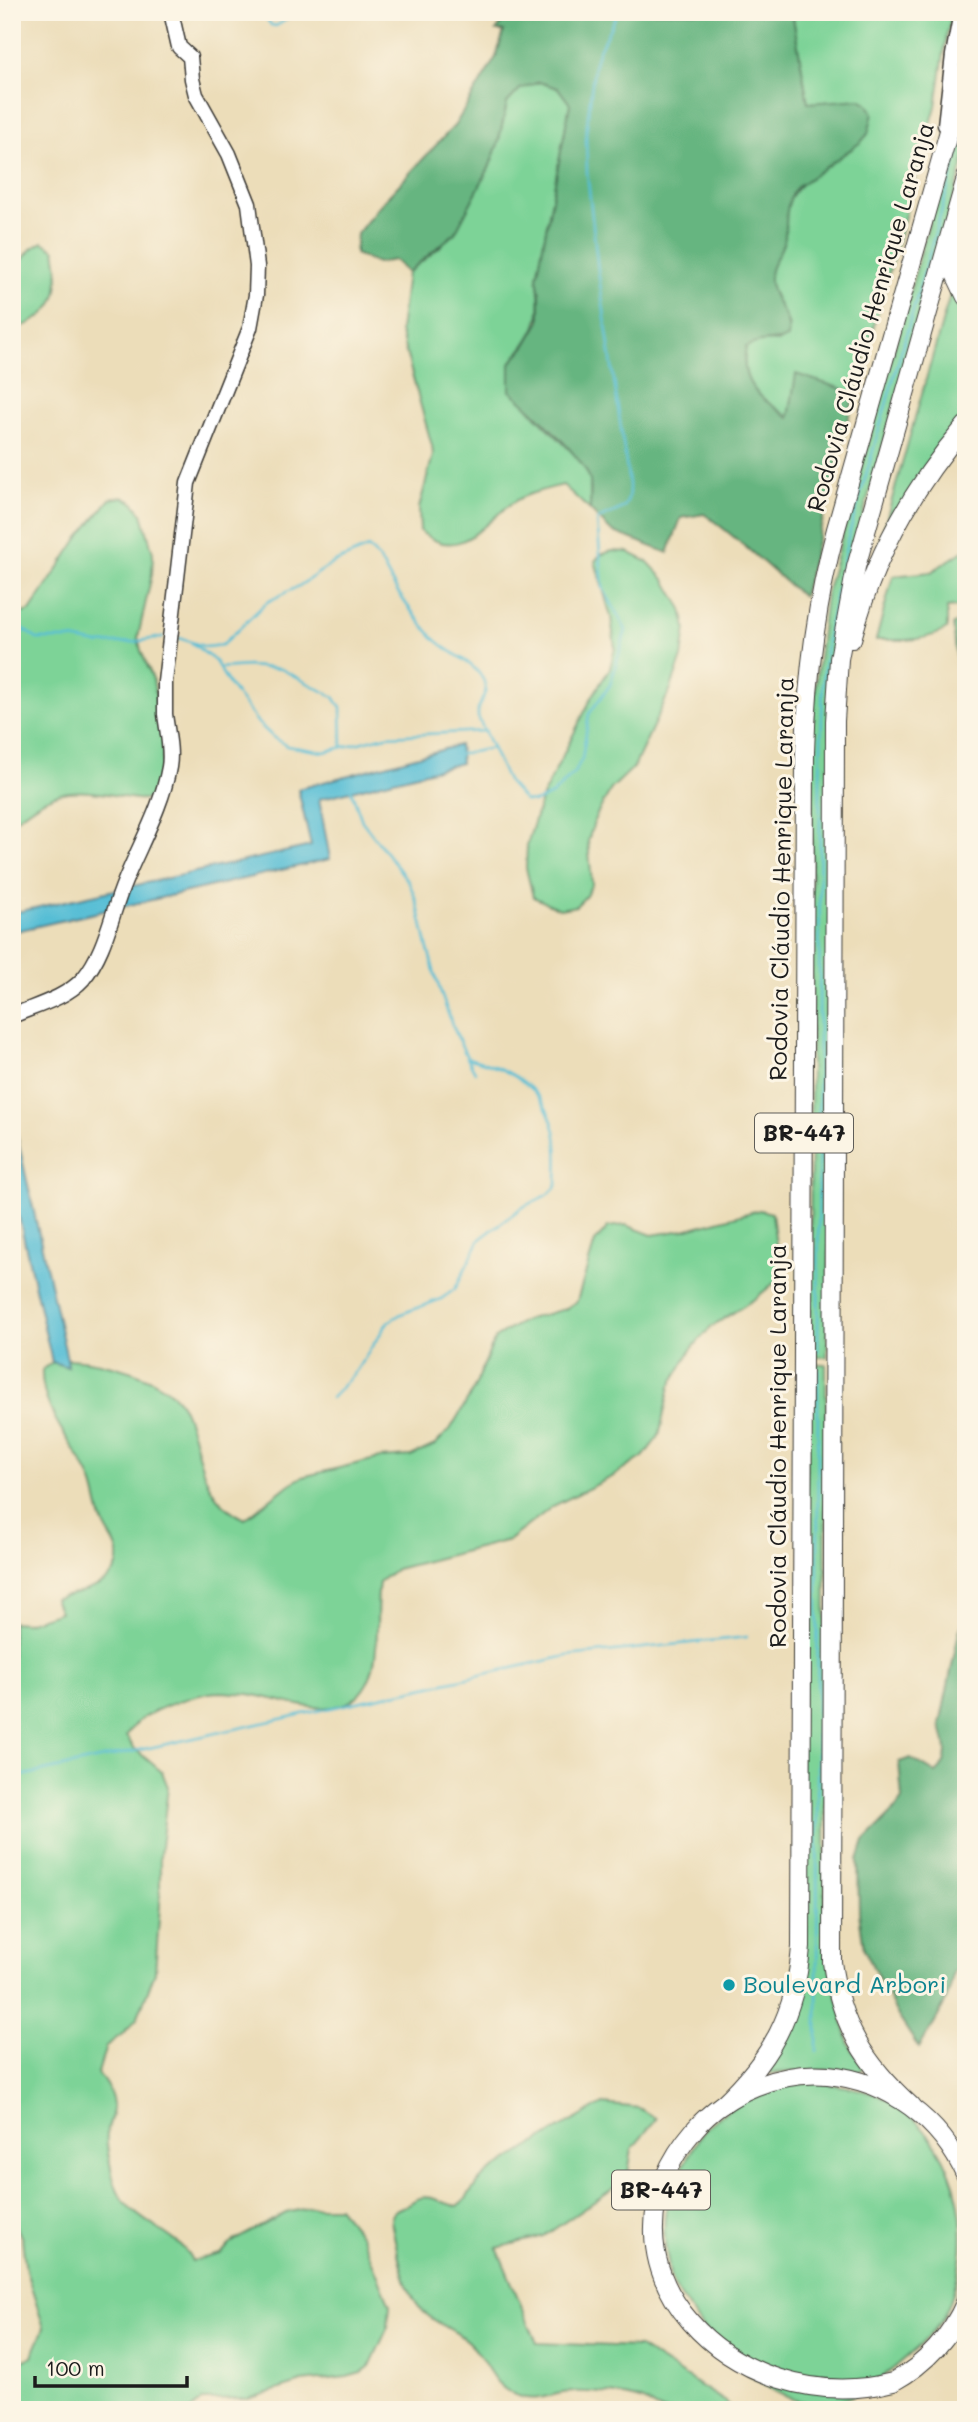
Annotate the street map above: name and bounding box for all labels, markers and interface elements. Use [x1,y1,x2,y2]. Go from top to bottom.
street label: Rodovia Cláudio Henrique Laranja [799,118,940,515]
street label: Rodovia Cláudio Henrique Laranja [761,677,800,1081]
road number: BR-447 [755,1114,853,1152]
street label: Rodovia Cláudio Henrique Laranja [761,1244,792,1648]
place label: Boulevard Arbori [743,1968,946,1999]
marker: Boulevard Arbori [721,1977,737,1993]
road number: BR-447 [612,2170,710,2210]
scale bar [35,2345,187,2389]
text: 100 m [46,2354,105,2381]

